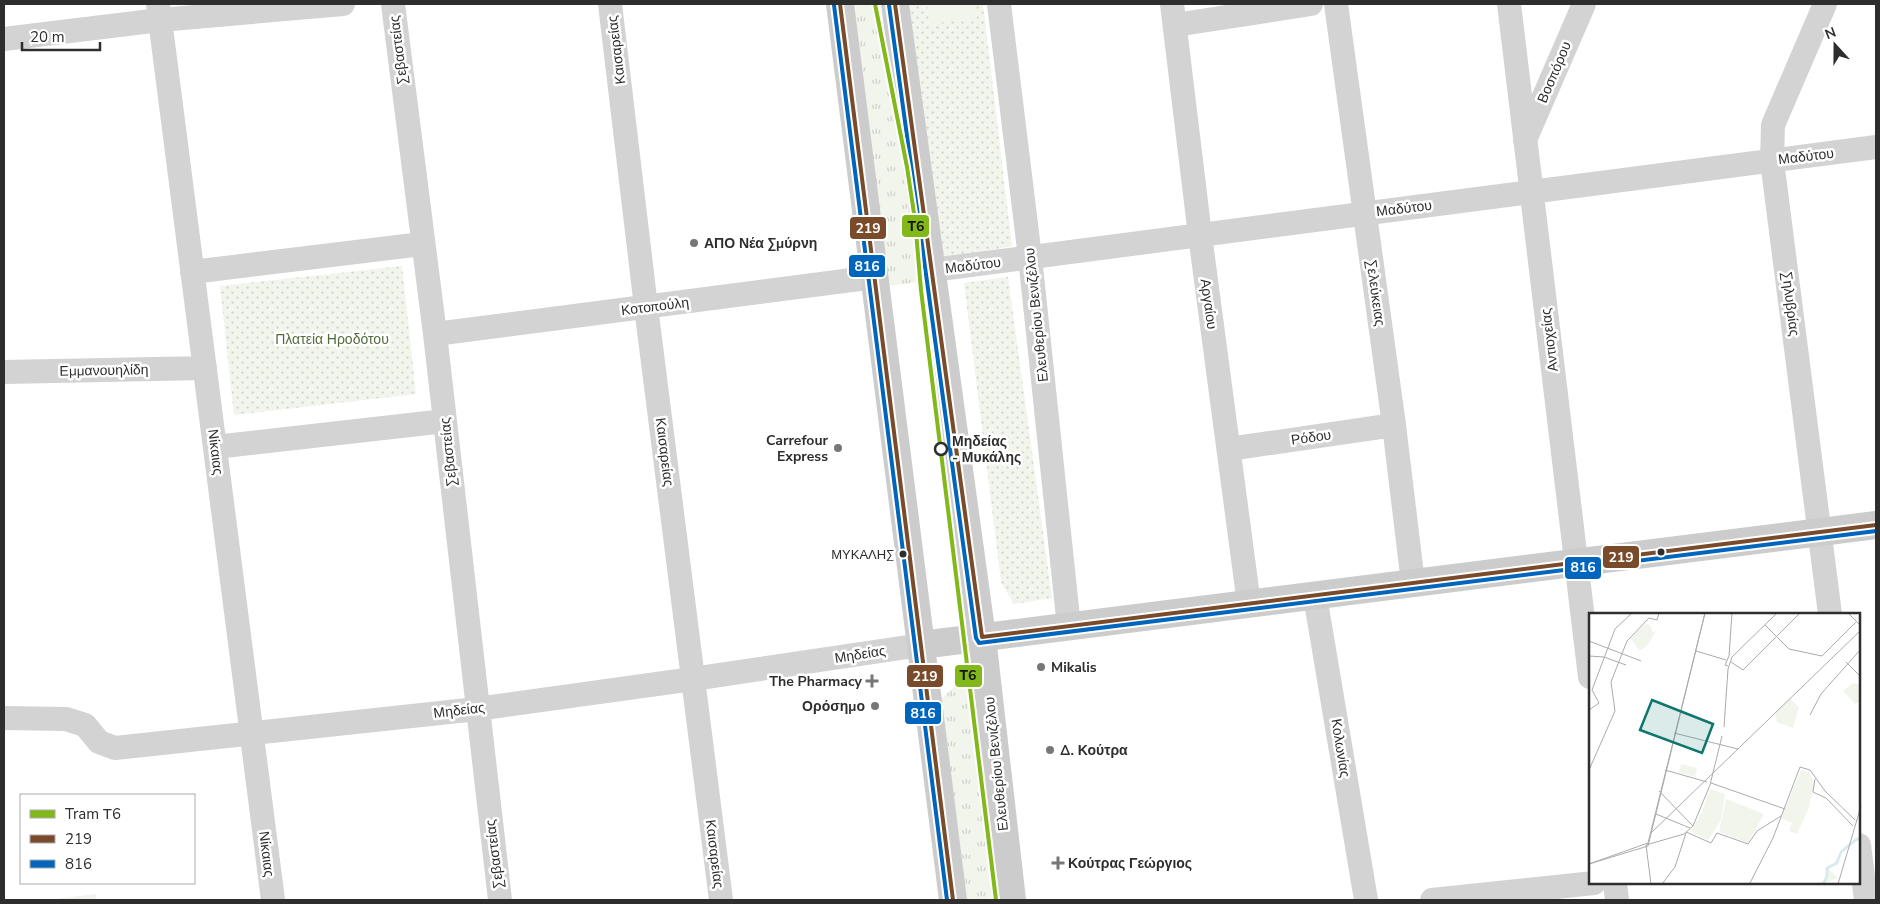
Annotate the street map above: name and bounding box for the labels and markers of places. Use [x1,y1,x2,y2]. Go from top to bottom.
place label: ΑΠΟ Νέα Σμύρνη [704,234,817,253]
marker: ΑΠΟ Νέα Σμύρνη [688,237,700,249]
place label: Carrefour Express [766,431,828,466]
place label: Μηδείας - Μυκάλης [952,432,1021,467]
marker: Carrefour Express [832,442,844,454]
marker: Μηδείας - Μυκάλης [934,442,948,456]
place label: ΜΥΚΑΛΗΣ [831,546,894,564]
unlabelled marker [1656,547,1666,557]
marker: ΜΥΚΑΛΗΣ [898,549,908,559]
place label: Mikalis [1051,658,1097,677]
marker: Mikalis [1035,661,1047,673]
place label: The Pharmacy [769,672,863,691]
marker: The Pharmacy [866,675,878,687]
place label: Ορόσημο [802,697,865,716]
marker: Ορόσημο [869,700,881,712]
place label: Δ. Κούτρα [1060,741,1128,760]
marker: Δ. Κούτρα [1044,744,1056,756]
place label: Κούτρας Γεώργιος [1068,854,1192,873]
marker: Κούτρας Γεώργιος [1052,857,1064,869]

